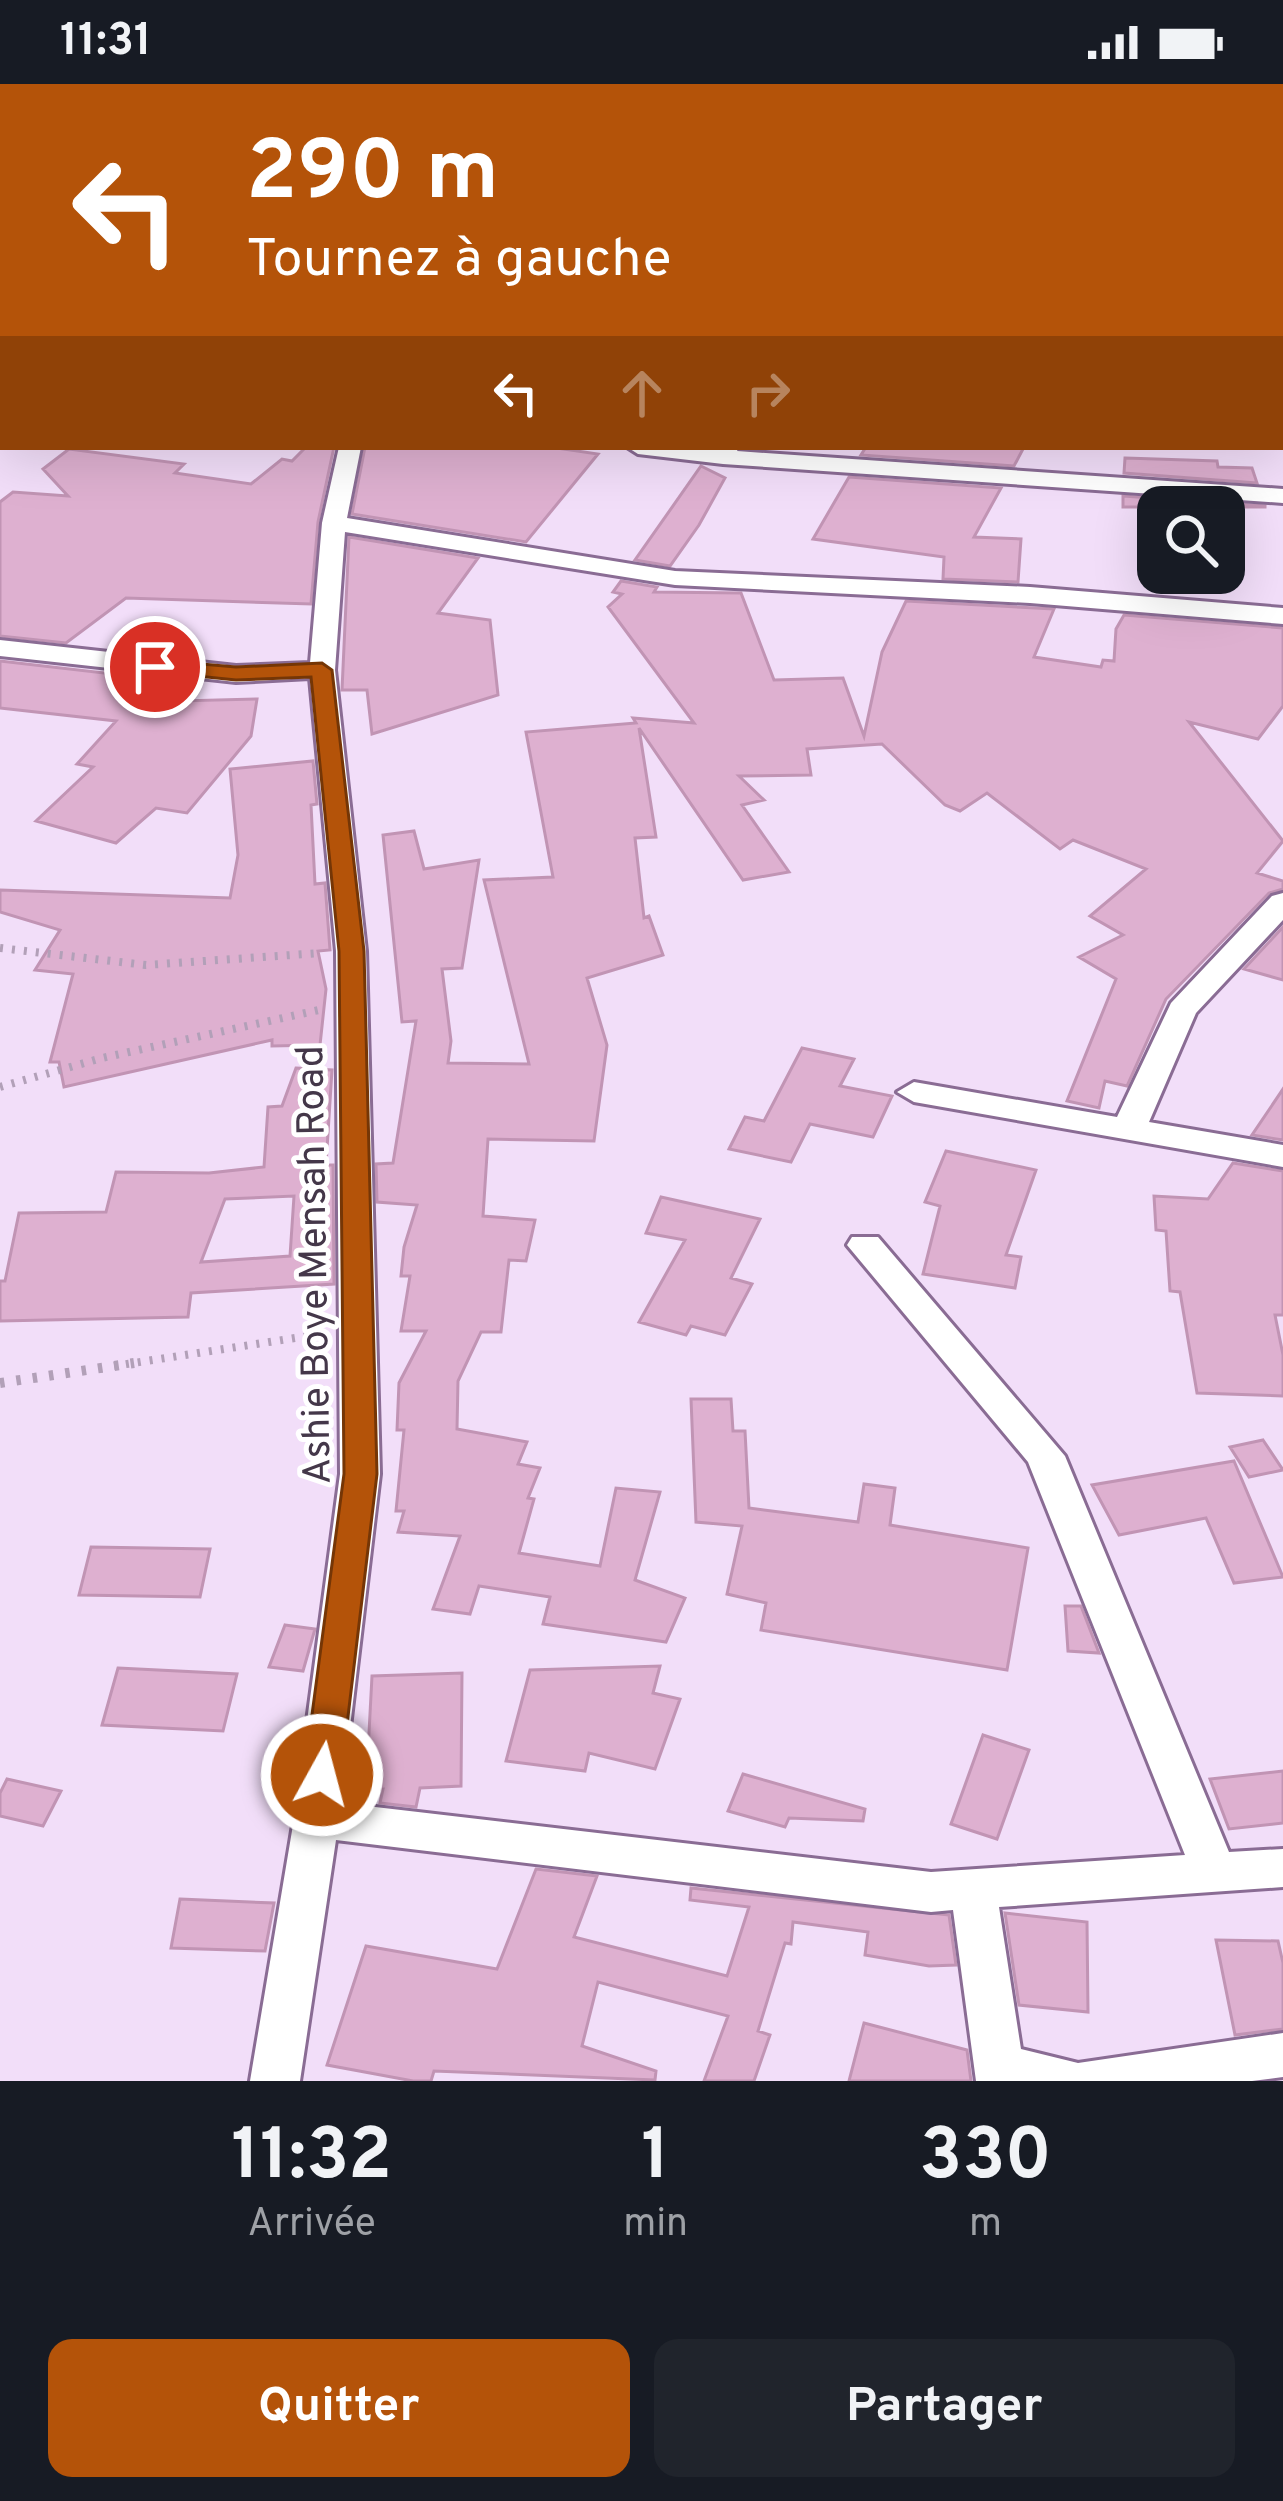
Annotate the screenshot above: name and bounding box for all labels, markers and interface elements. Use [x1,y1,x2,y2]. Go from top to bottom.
text: 11:31 [60,14,152,71]
text: 290 m [246,123,499,229]
icon: left [48,132,204,288]
text: Tournez à gauche [246,227,672,296]
icon: left [483,360,549,426]
icon: ahead [609,360,675,426]
icon: right [735,360,801,426]
map controls [1137,486,1245,594]
button: search [1137,486,1245,594]
pin [104,616,206,718]
icon: arrive [122,634,188,700]
street label: Ashie Boye Mensah Road [288,1045,345,1485]
position arrow [259,1712,385,1838]
text: 11:32 [231,2113,392,2205]
text: 1 [641,2113,670,2205]
text: 330 [919,2113,1052,2205]
text: Arrivée [248,2201,376,2250]
text: min [623,2201,688,2250]
text: m [969,2201,1002,2250]
button: Quitter [48,2339,630,2477]
button: Partager [654,2339,1235,2477]

